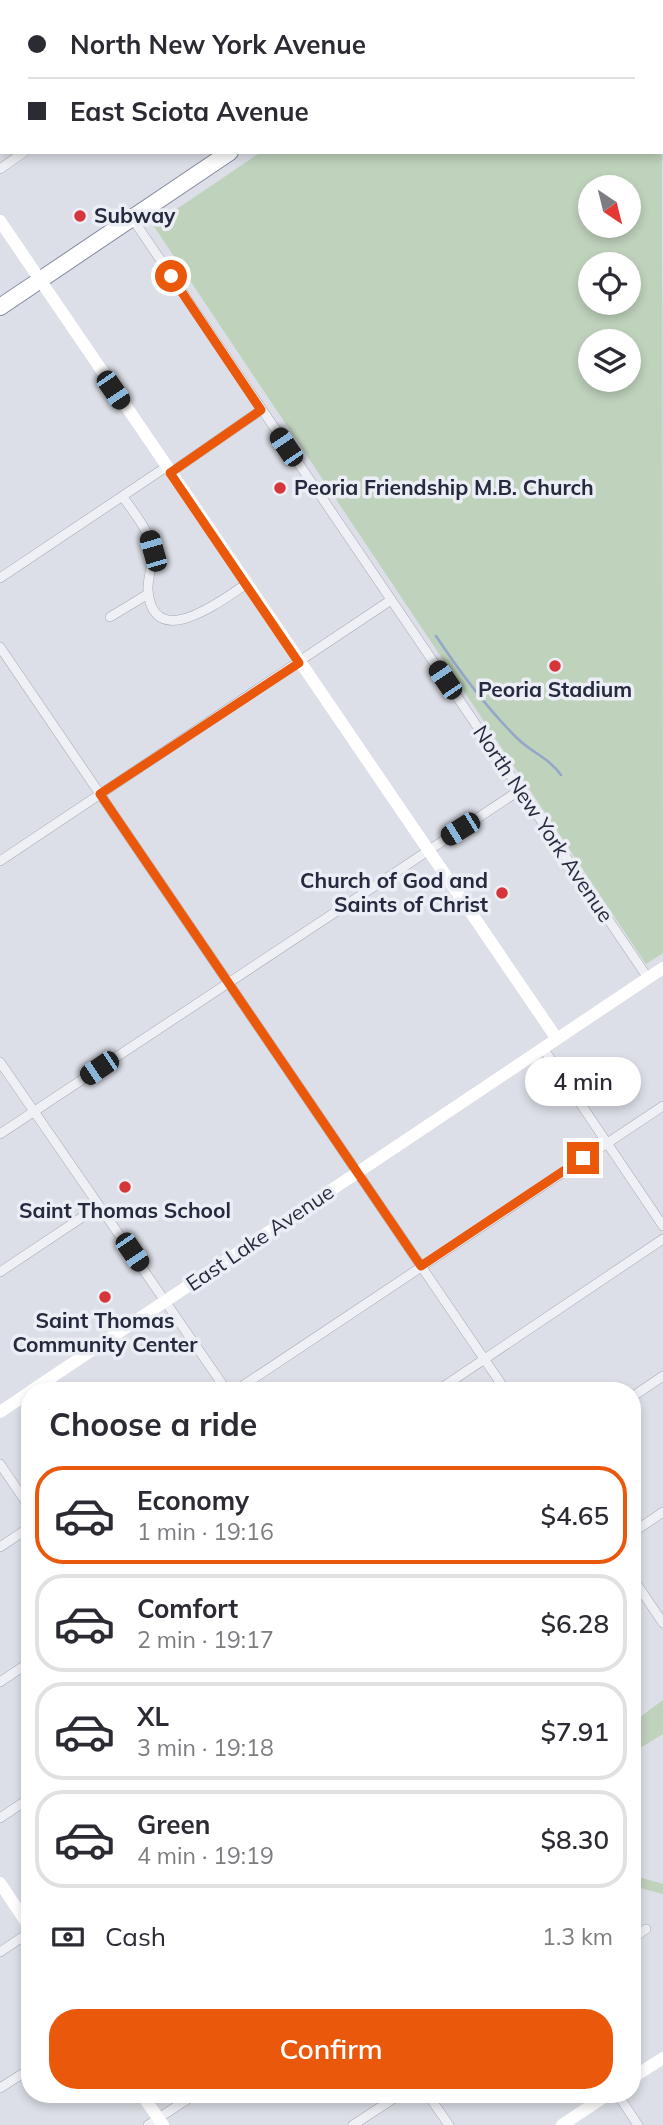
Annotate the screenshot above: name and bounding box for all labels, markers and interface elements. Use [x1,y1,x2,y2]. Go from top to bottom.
text: North New York Avenue [70,28,366,61]
text: East Sciota Avenue [70,95,309,128]
north arrow [578,175,640,238]
map controls [578,175,641,392]
place label: Subway [94,202,176,228]
marker: Subway [72,208,88,224]
button: locate [578,252,641,315]
route start [155,260,187,292]
button: layers [578,329,641,392]
car [93,367,134,413]
car [266,424,307,470]
place label: Peoria Friendship M.B. Church [294,474,594,500]
marker: Peoria Friendship M.B. Church [272,480,288,496]
car [138,528,169,574]
car [425,657,466,703]
marker: Peoria Stadium [547,658,563,674]
place label: Peoria Stadium [478,676,632,702]
street label: North New York Avenue [468,720,619,927]
car [437,809,484,849]
place label: Church of God and Saints of Christ [300,867,488,917]
marker: Church of God and Saints of Christ [494,885,510,901]
car [76,1048,123,1088]
callout: 4 min [525,1056,641,1106]
text: 4 min [553,1067,613,1096]
route end [567,1142,599,1174]
street label: East Lake Avenue [181,1178,338,1296]
marker: Saint Thomas School [117,1179,133,1195]
place label: Saint Thomas School [19,1197,231,1223]
car [112,1229,153,1275]
marker: Saint Thomas Community Center [97,1289,113,1305]
place label: Saint Thomas Community Center [12,1307,198,1357]
text: Choose a ride [49,1404,257,1444]
icon: car [53,1484,116,1547]
text: Economy [137,1484,249,1517]
text: $4.65 [540,1499,609,1532]
text: 1 min · 19:16 [137,1517,274,1546]
icon: car [53,1592,116,1655]
text: Comfort [137,1592,238,1625]
text: $6.28 [540,1607,609,1640]
text: 2 min · 19:17 [137,1625,274,1654]
icon: car [53,1700,116,1763]
text: XL [137,1700,169,1733]
text: $7.91 [540,1715,609,1748]
text: 3 min · 19:18 [137,1733,274,1762]
icon: car [53,1808,116,1871]
text: Green [137,1808,210,1841]
text: $8.30 [540,1823,609,1856]
text: 4 min · 19:19 [137,1841,274,1870]
icon: cash [49,1918,87,1956]
text: Cash [105,1920,166,1953]
text: 1.3 km [542,1922,613,1951]
button: Confirm [49,2009,613,2089]

